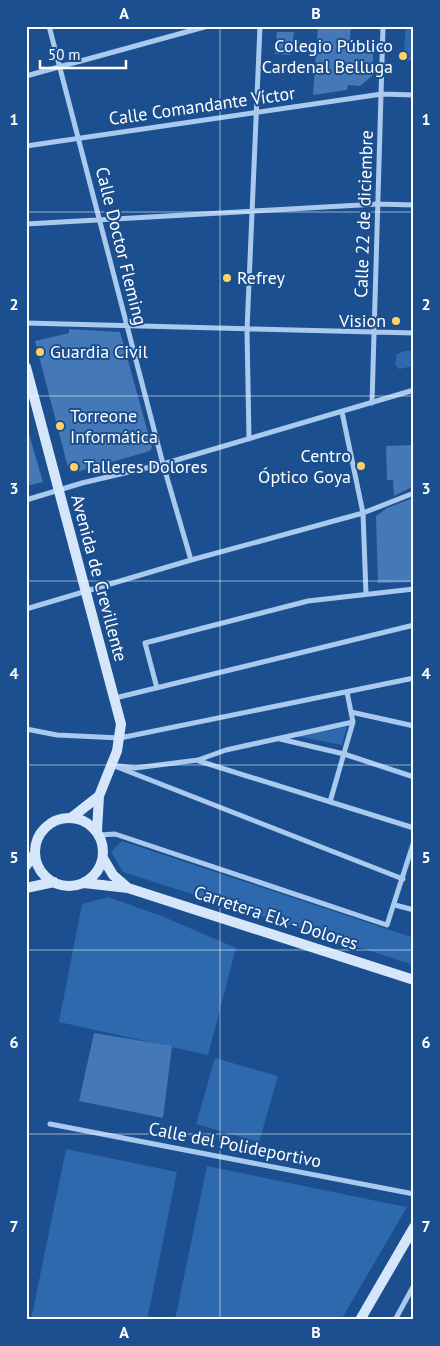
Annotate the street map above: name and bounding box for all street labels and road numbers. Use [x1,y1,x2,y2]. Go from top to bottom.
street label: Calle Comandante Víctor [107,81,297,130]
street label: Calle 22 de diciembre [349,130,378,298]
street label: Calle Doctor Fleming [91,164,152,327]
street label: Avenida de Crevillente [66,492,133,664]
street label: Carretera Elx - Dolores [191,880,361,955]
street label: Calle del Polideportivo [147,1116,323,1173]

